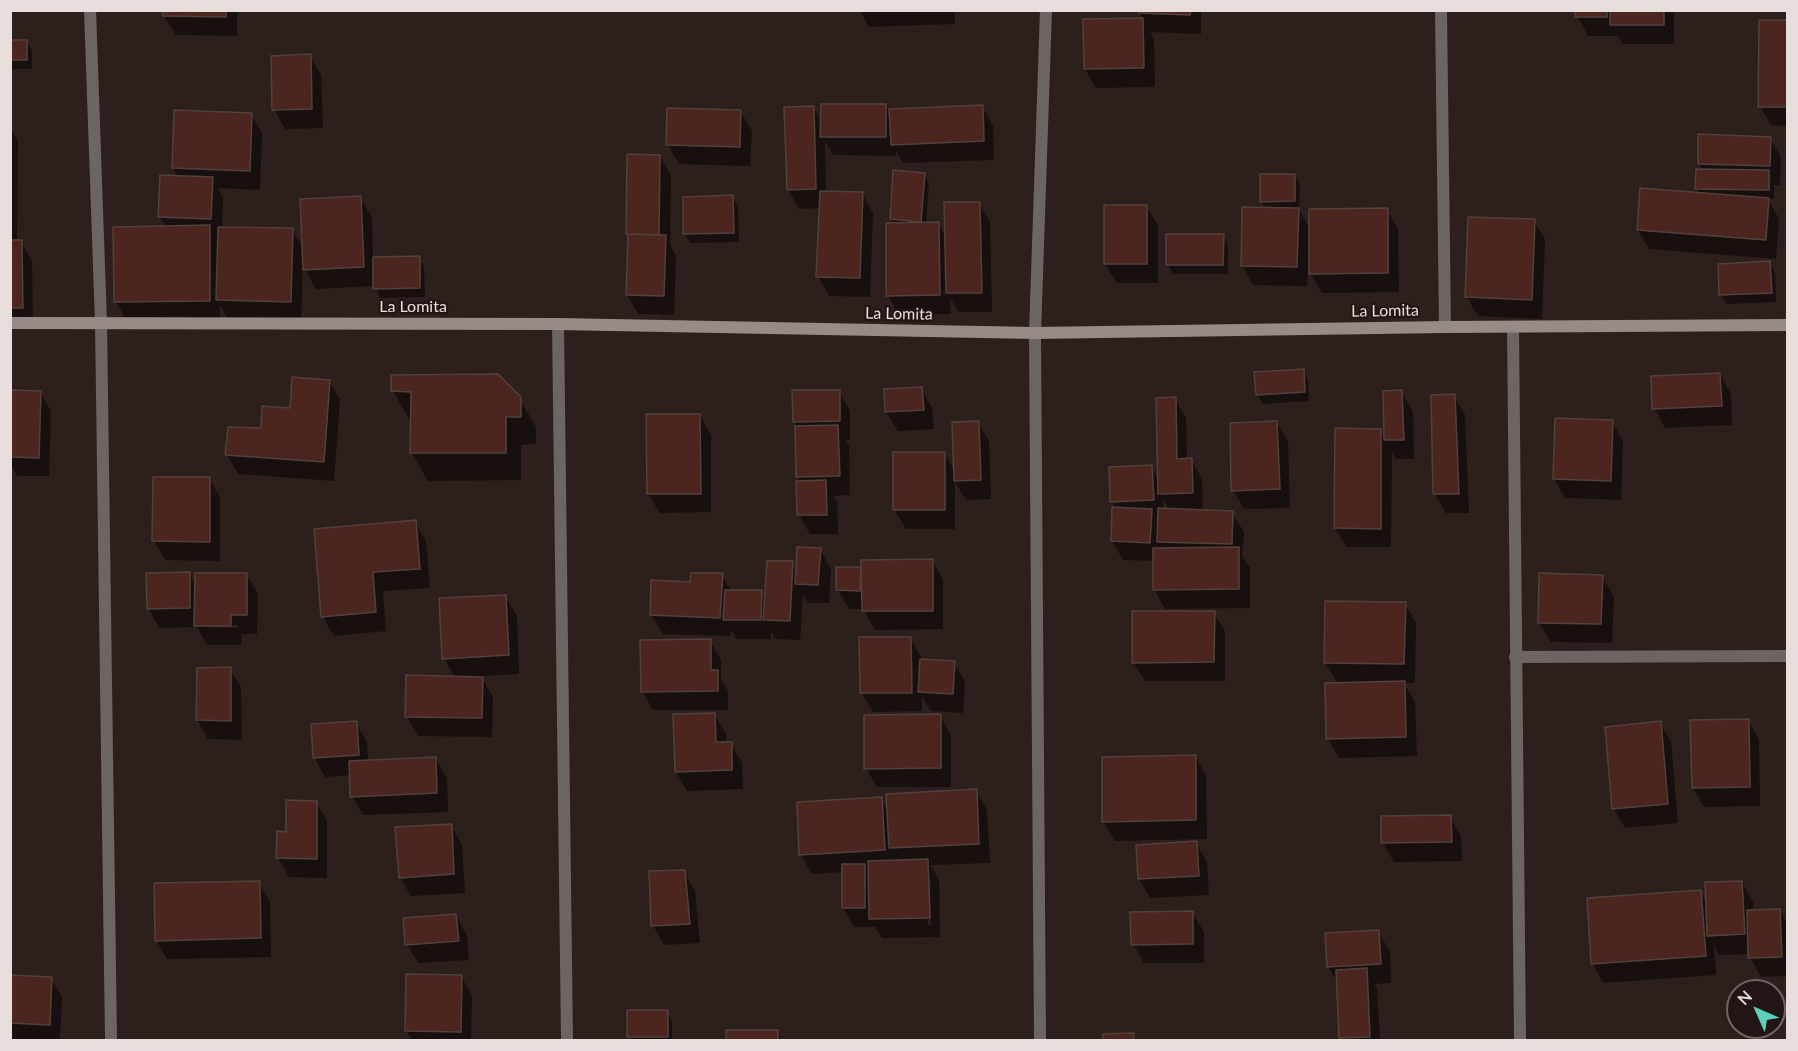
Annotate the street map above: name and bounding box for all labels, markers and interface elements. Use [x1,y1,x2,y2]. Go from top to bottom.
street label: La Lomita [379,297,447,317]
street label: La Lomita [1351,301,1419,321]
street label: La Lomita [865,304,933,324]
north arrow [1726,979,1786,1039]
text: N [1733,986,1755,1008]

